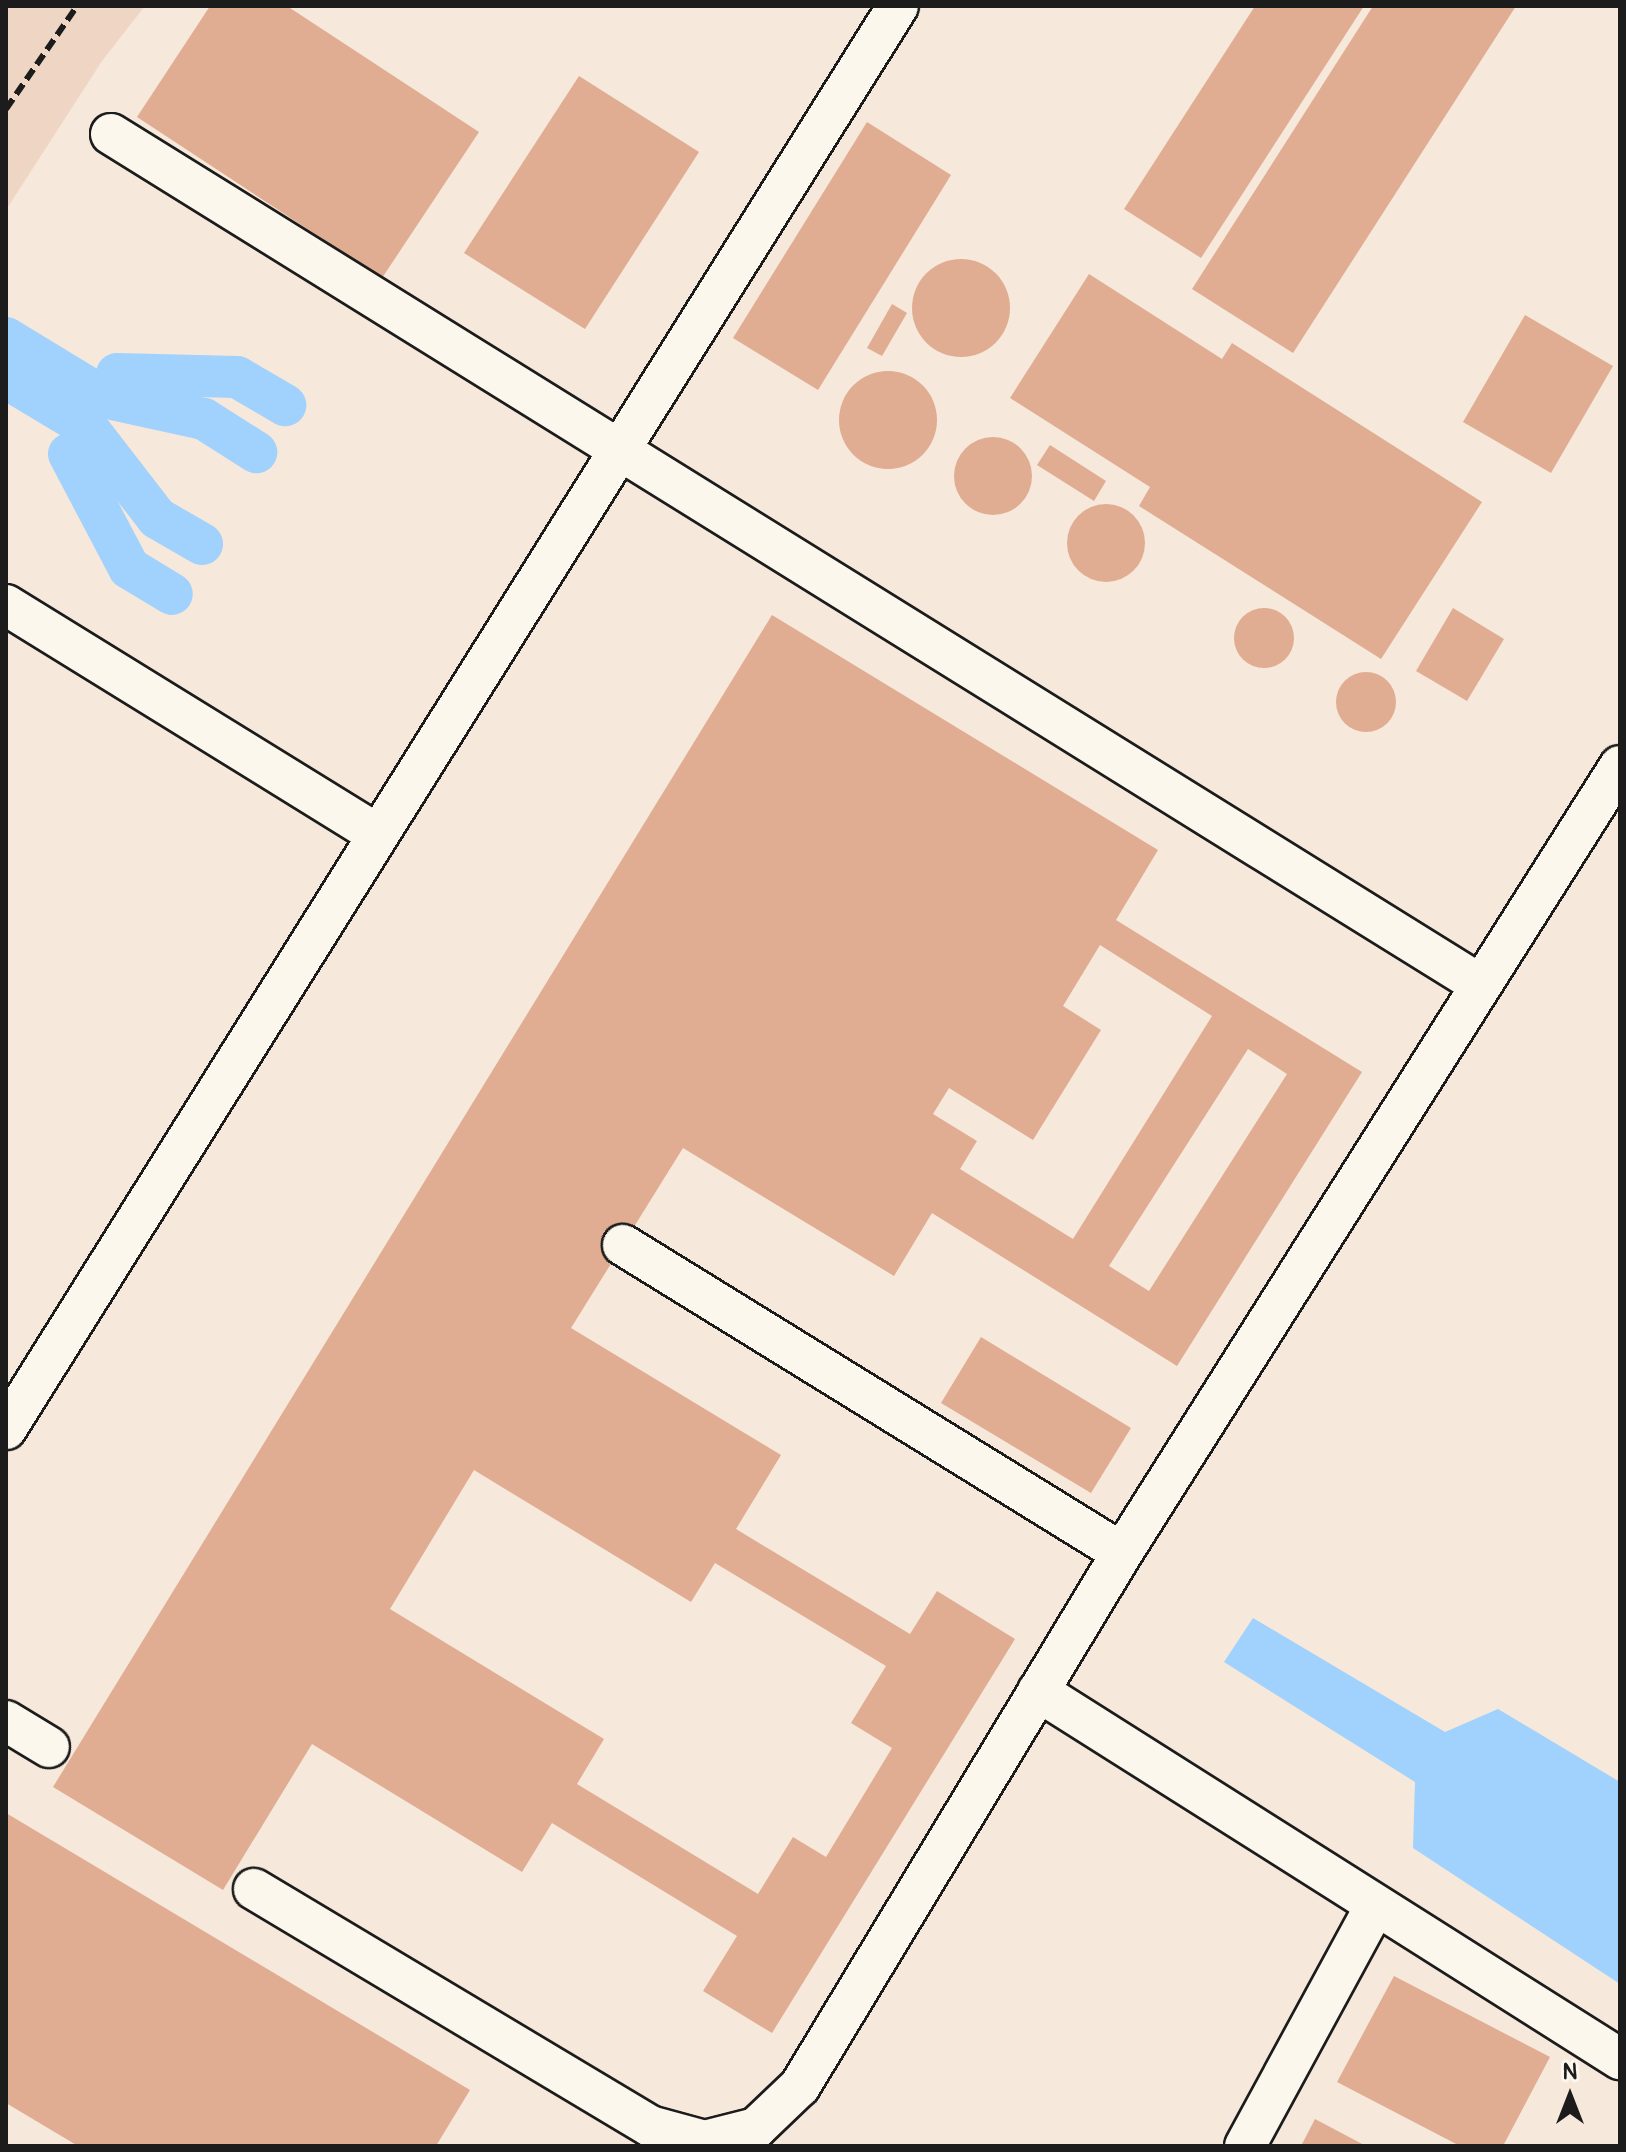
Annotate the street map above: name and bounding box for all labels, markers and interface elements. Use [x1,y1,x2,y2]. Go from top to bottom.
north arrow [1530,2056,1610,2136]
text: N [1563,2058,1577,2086]

